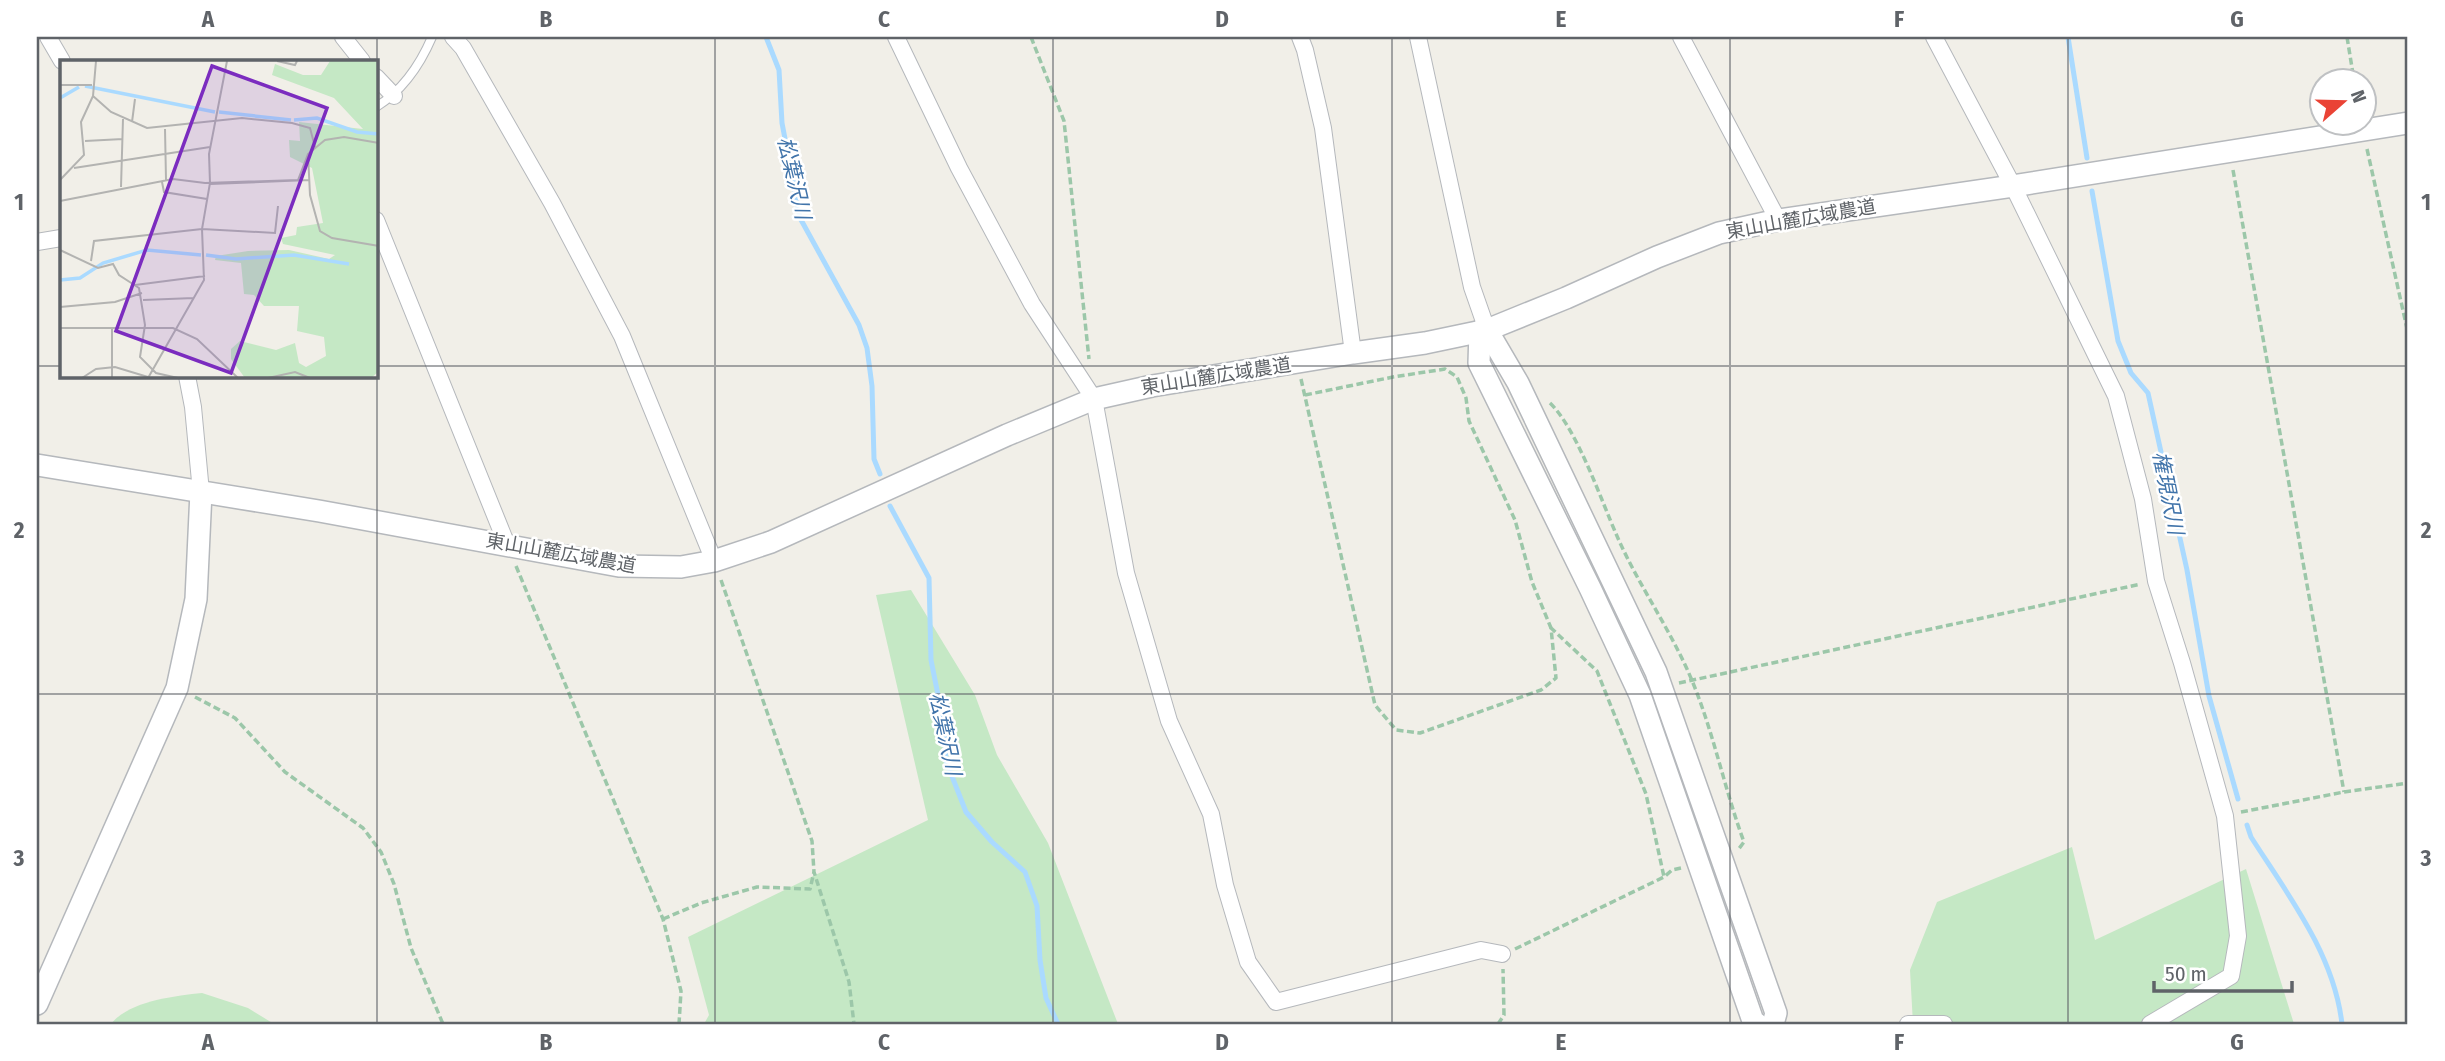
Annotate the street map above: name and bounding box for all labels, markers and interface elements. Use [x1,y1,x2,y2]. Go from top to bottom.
text: A [201,5,215,33]
text: B [540,5,553,33]
text: C [878,5,890,33]
text: D [1215,5,1229,33]
text: E [1556,5,1567,33]
text: F [1894,5,1904,33]
text: G [2230,5,2244,33]
inset map [60,60,378,378]
north arrow [2308,66,2378,136]
text: N [2346,87,2371,106]
water label: 松葉沢川 [772,134,817,224]
text: 1 [14,188,24,216]
text: 1 [2421,188,2431,216]
street label: 東山山麓広域農道 [1724,194,1878,244]
street label: 東山山麓広域農道 [1139,353,1293,399]
water label: 権現沢川 [2147,449,2189,539]
text: 2 [13,516,25,544]
text: 2 [2420,516,2432,544]
street label: 東山山麓広域農道 [484,528,638,578]
water label: 松葉沢川 [924,690,967,780]
text: 3 [13,844,25,872]
text: 3 [2420,844,2432,872]
scale bar [2154,949,2293,993]
text: 50 m [2165,961,2207,987]
text: A [201,1028,215,1056]
text: B [540,1028,553,1056]
text: C [878,1028,890,1056]
text: D [1215,1028,1229,1056]
text: E [1556,1028,1567,1056]
text: F [1894,1028,1904,1056]
text: G [2230,1028,2244,1056]

